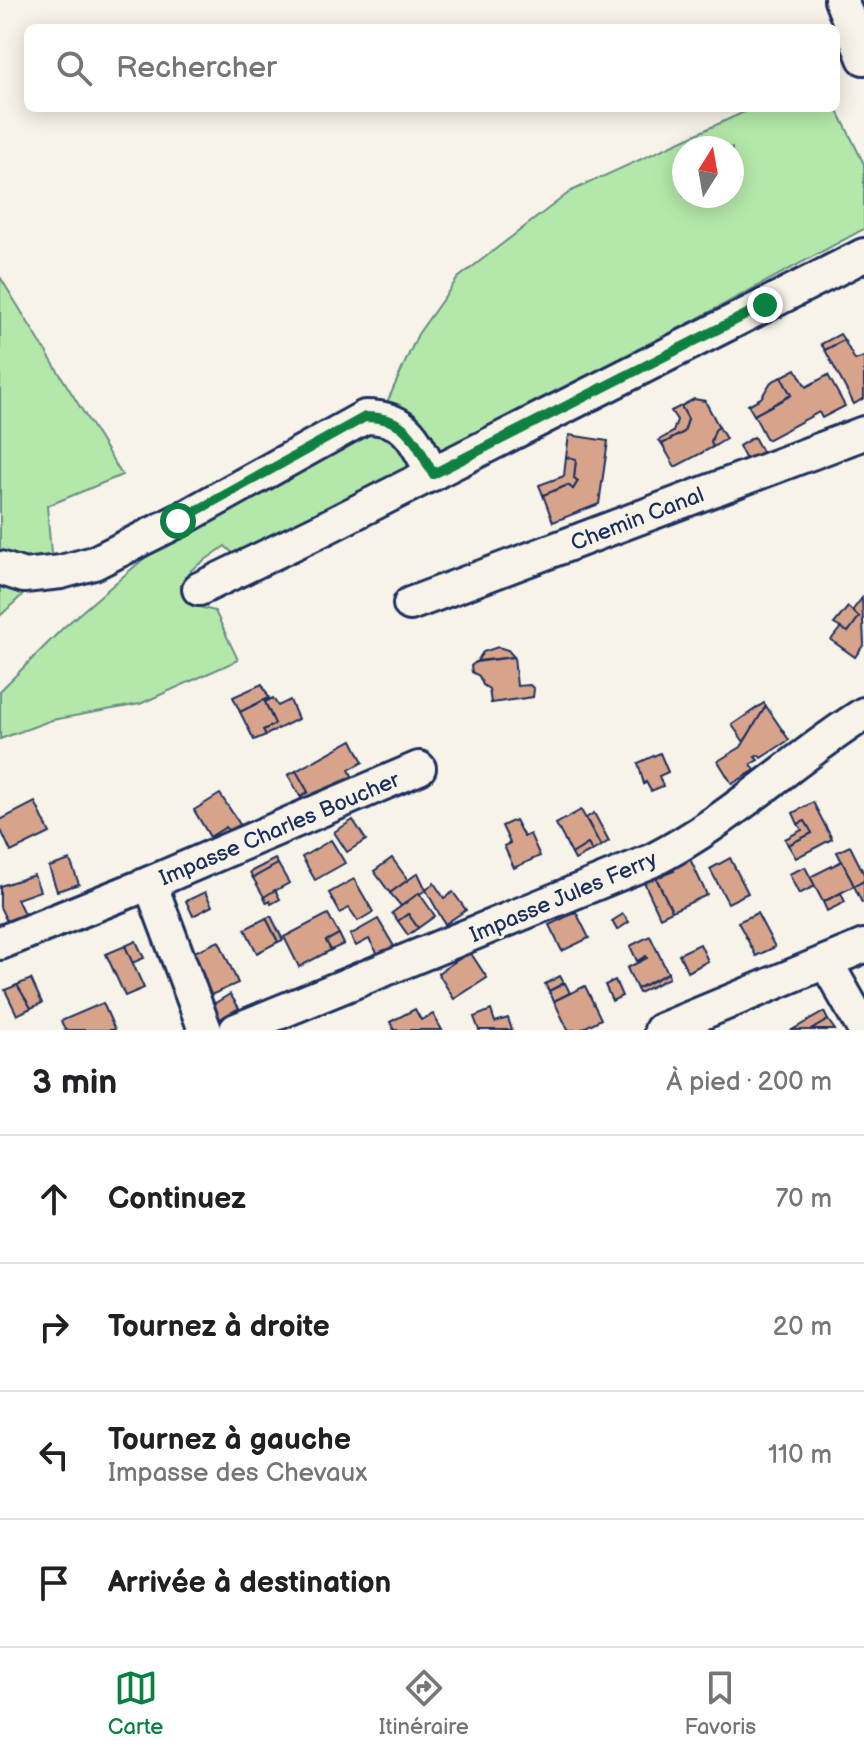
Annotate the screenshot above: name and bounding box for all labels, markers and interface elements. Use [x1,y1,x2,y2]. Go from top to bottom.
search box [24,24,840,112]
icon: search [52,46,96,90]
text: Rechercher [116,50,277,86]
north arrow [672,136,744,208]
route end [747,287,783,323]
street label: Chemin Canal [567,482,708,557]
route start [160,503,196,539]
street label: Impasse Charles Boucher [155,766,405,892]
street label: Impasse Jules Ferry [466,846,661,949]
text: 3 min [32,1062,117,1103]
text: À pied · 200 m [666,1067,832,1098]
icon: ahead [32,1177,76,1221]
text: Continuez [108,1181,246,1217]
text: 70 m [775,1184,832,1215]
icon: right [32,1305,76,1349]
text: Tournez à droite [108,1309,330,1345]
text: 20 m [773,1312,832,1343]
text: Tournez à gauche [108,1422,351,1458]
icon: left [32,1433,76,1477]
text: 110 m [768,1440,832,1471]
text: Impasse des Chevaux [108,1458,367,1489]
icon: arrive [32,1561,76,1605]
text: Arrivée à destination [108,1565,391,1601]
tab: Carte [108,1666,163,1741]
tab: Itinéraire [379,1666,469,1741]
tab: Favoris [684,1666,756,1741]

